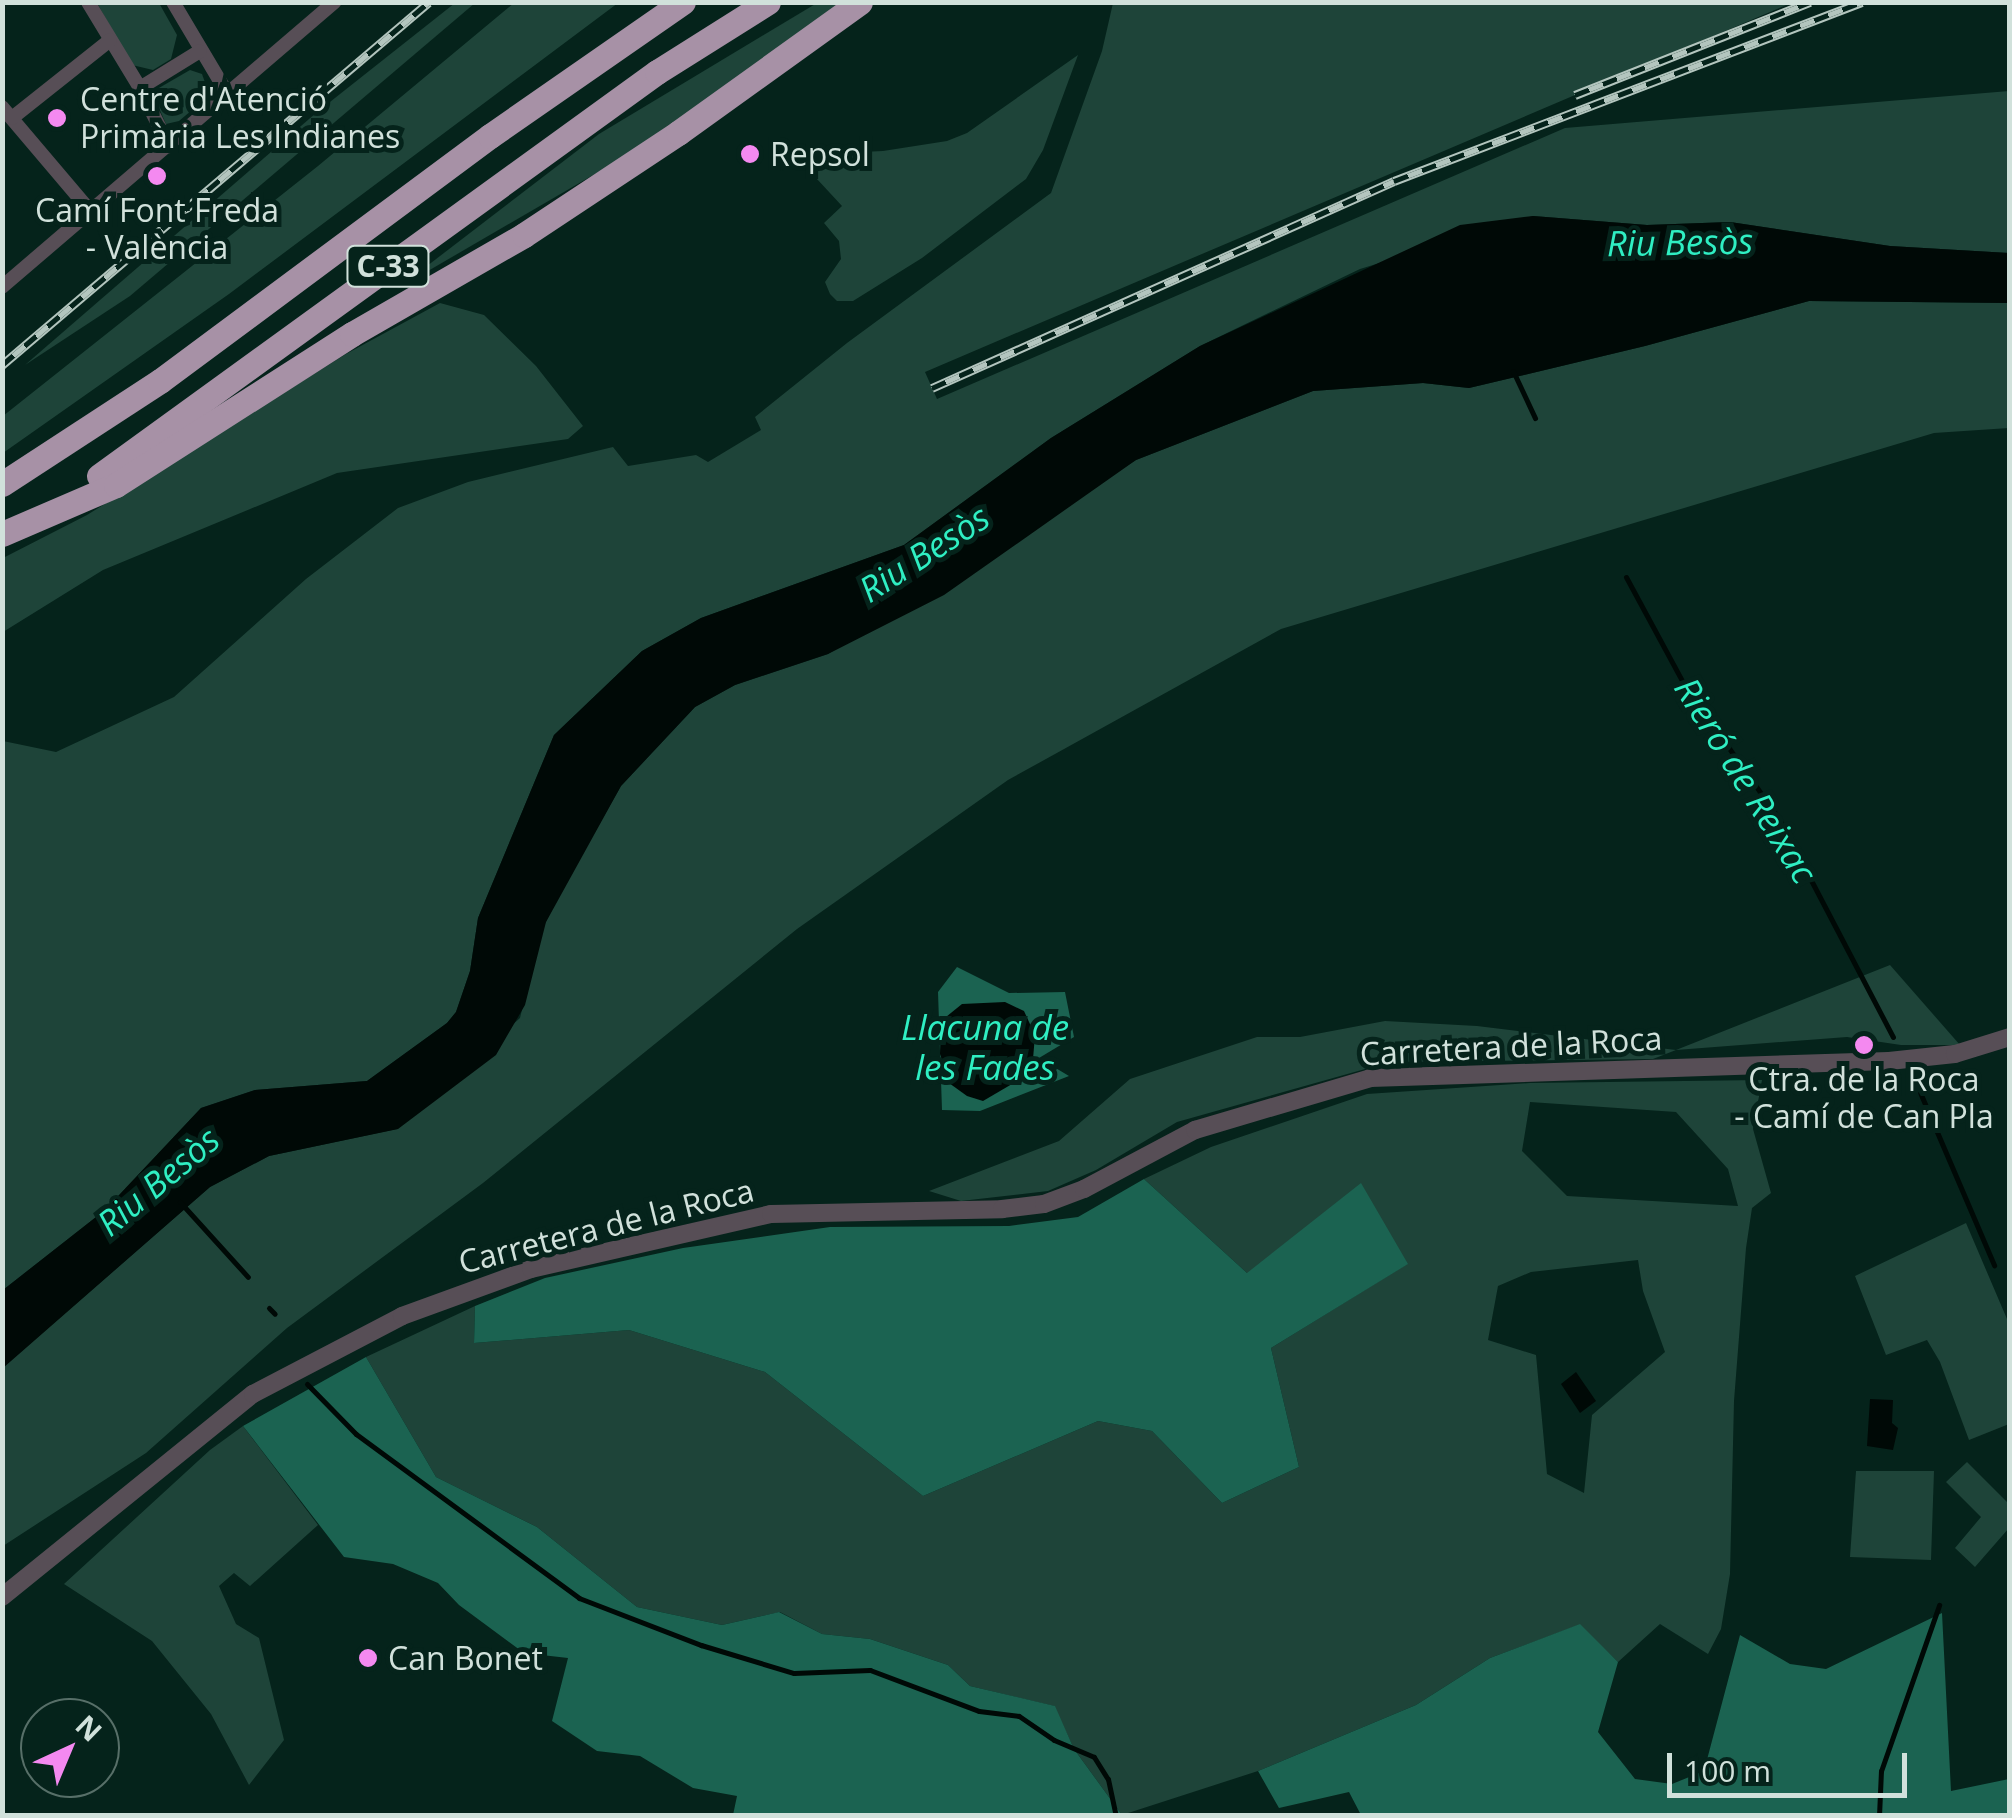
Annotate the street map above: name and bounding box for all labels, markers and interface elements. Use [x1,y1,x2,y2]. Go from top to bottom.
place label: Centre d'Atenció Primària Les Indianes [80,81,400,156]
marker: Centre d'Atenció Primària Les Indianes [44,105,70,131]
place label: Repsol [770,135,870,173]
marker: Repsol [739,143,761,165]
marker: Camí Font Freda - València [146,165,168,187]
place label: Camí Font Freda - València [35,192,279,267]
water label: Riu Besòs [1606,220,1754,264]
road number: C-33 [346,241,430,291]
water label: Riu Besòs [851,496,997,610]
water label: Rieró de Reixac [1666,669,1826,891]
water label: Llacuna de les Fades [901,1006,1069,1088]
street label: Carretera de la Roca [1359,1019,1663,1073]
marker: Ctra. de la Roca - Camí de Can Pla [1853,1034,1875,1056]
place label: Ctra. de la Roca - Camí de Can Pla [1734,1061,1994,1136]
water label: Riu Besòs [88,1118,228,1244]
street label: Carretera de la Roca [454,1171,758,1281]
place label: Can Bonet [388,1639,543,1677]
marker: Can Bonet [357,1647,379,1669]
north arrow [20,1698,120,1798]
text: N [68,1706,111,1749]
scale bar [1672,1733,1912,1795]
text: 100 m [1684,1750,1771,1791]

